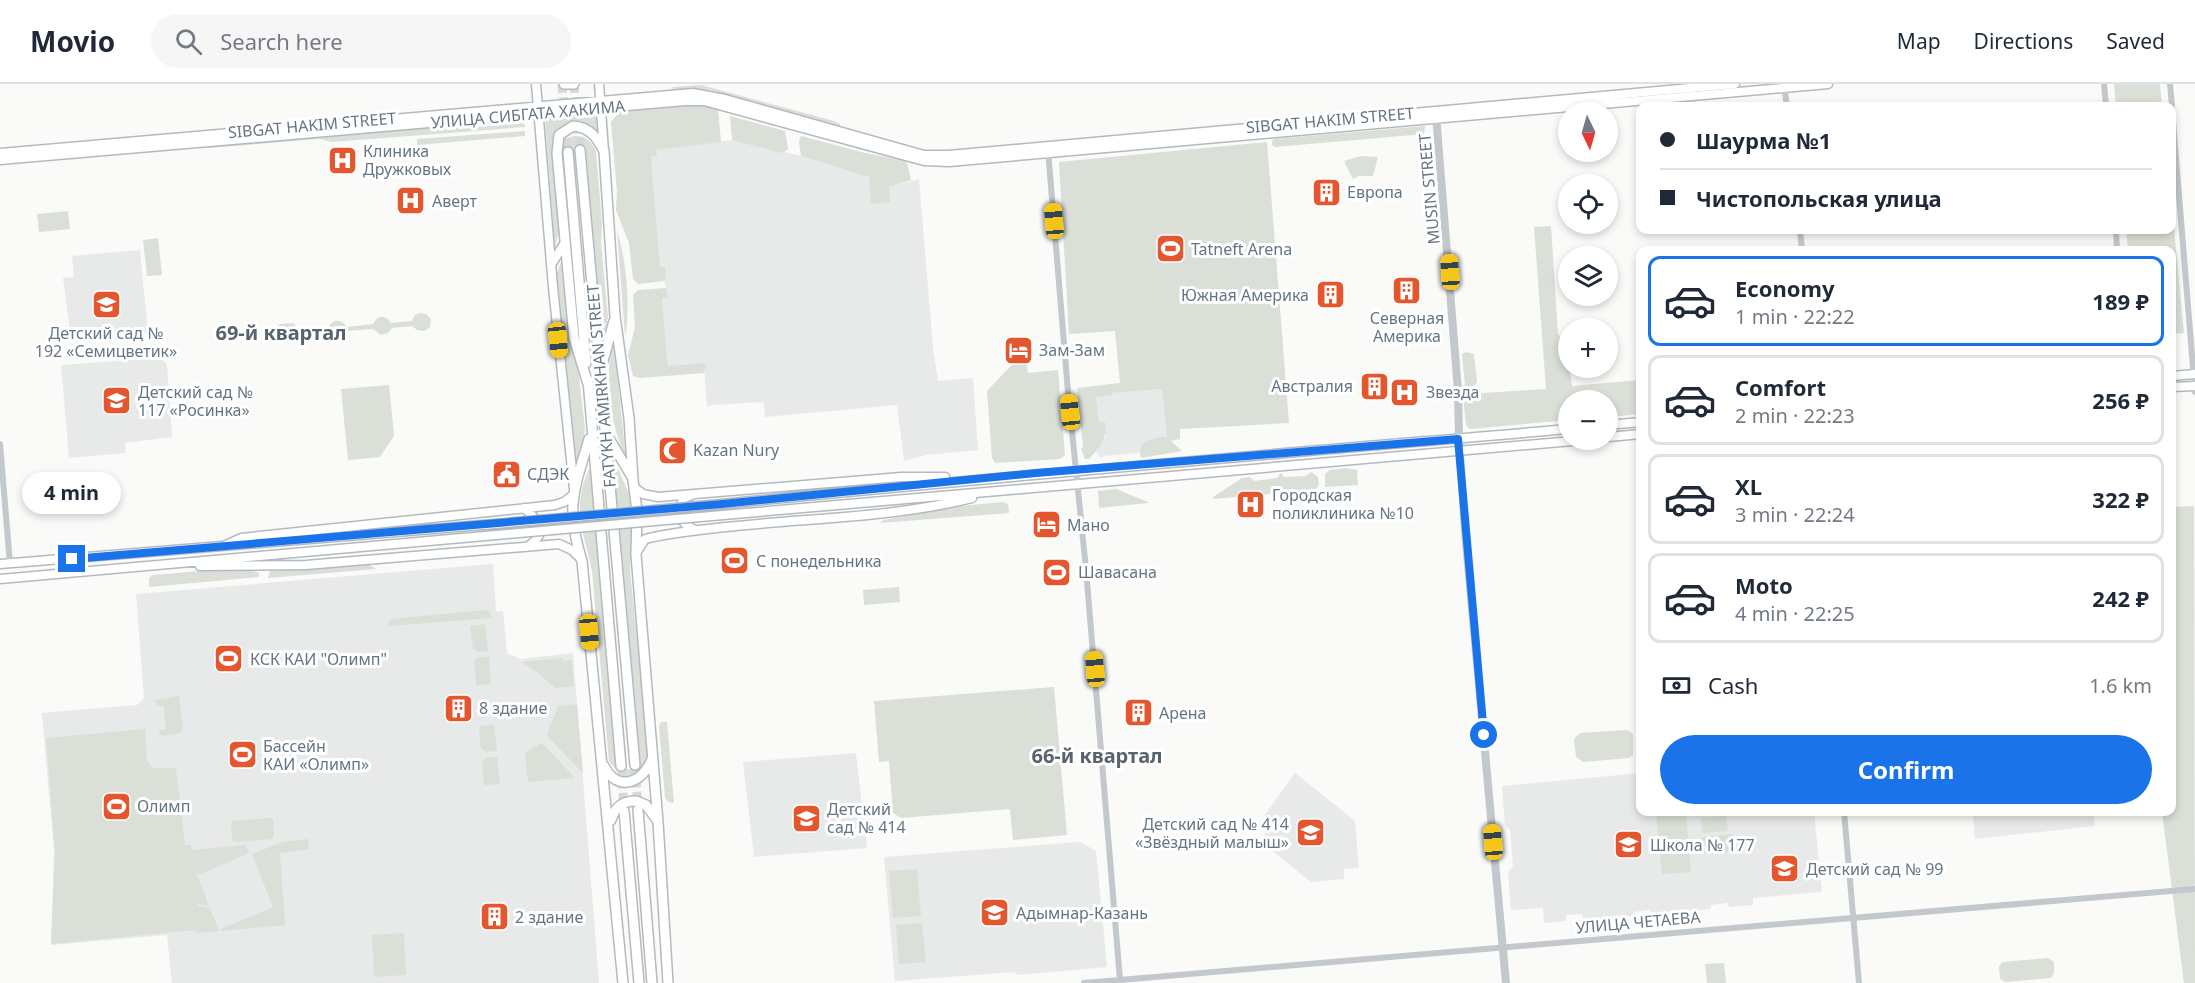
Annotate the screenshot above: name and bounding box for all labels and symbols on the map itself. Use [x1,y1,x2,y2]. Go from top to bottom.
street label: УЛИЦА СИБГАТА ХАКИМА [430,94,627,133]
street label: SIBGAT HAKIM STREET [1245,102,1415,138]
north arrow [1558,102,1618,162]
street label: SIBGAT HAKIM STREET [227,107,397,143]
street label: MUSIN STREET [1413,133,1445,245]
place label: Клиника Дружковых [363,140,452,180]
hospital icon: Клиника Дружковых [326,144,358,176]
building icon: Европа [1310,176,1342,208]
place label: Европа [1347,181,1403,203]
hospital icon: Аверт [395,185,427,217]
place label: Аверт [432,190,478,212]
car [1043,202,1065,240]
sports icon: Tatneft Arena [1154,233,1186,265]
place label: Tatneft Arena [1191,238,1292,260]
car [1440,253,1460,291]
building icon: Северная Америка [1391,274,1423,306]
building icon: Южная Америка [1314,279,1346,311]
street label: FATYKH AMIRKHAN STREET [581,283,621,488]
place label: Южная Америка [1181,284,1309,306]
school or university icon: Детский сад № 192 «Семицветик» [90,289,122,321]
place label: Северная Америка [1370,307,1444,347]
district label: 69-й квартал [215,319,347,346]
car [547,321,569,359]
place label: Детский сад № 192 «Семицветик» [35,322,177,362]
hotel icon: Зам-Зам [1002,334,1034,366]
place label: Зам-Зам [1039,339,1105,361]
building icon: Австралия [1358,370,1390,402]
place label: Австралия [1271,375,1353,397]
hospital icon: Звезда [1389,376,1421,408]
place label: Детский сад № 117 «Росинка» [138,381,253,421]
place label: Звезда [1426,381,1480,403]
school or university icon: Детский сад № 117 «Росинка» [101,385,133,417]
car [1059,393,1081,431]
mosque icon: Kazan Nury [656,434,688,466]
place label: Kazan Nury [693,439,780,461]
public building icon: СДЭК [490,458,522,490]
place label: СДЭК [527,463,569,485]
callout: 4 min [22,472,122,514]
place label: Городская поликлиника №10 [1272,484,1414,524]
hospital icon: Городская поликлиника №10 [1235,488,1267,520]
hotel icon: Мано [1030,509,1062,541]
place label: Мано [1067,514,1110,536]
route end [58,545,85,572]
sports icon: С понедельника [719,545,751,577]
place label: С понедельника [756,550,882,572]
sports icon: Шавасана [1041,556,1073,588]
place label: Шавасана [1078,561,1157,583]
car [578,613,600,651]
sports icon: КСК КАИ "Олимп" [213,643,245,675]
place label: КСК КАИ "Олимп" [250,648,387,670]
car [1084,650,1106,688]
building icon: 8 здание [442,692,474,724]
place label: 8 здание [479,697,547,719]
building icon: Арена [1122,697,1154,729]
place label: Арена [1159,702,1206,724]
route start [1470,721,1497,748]
place label: Бассейн КАИ «Олимп» [263,735,369,775]
sports icon: Бассейн КАИ «Олимп» [226,739,258,771]
district label: 66-й квартал [1031,742,1163,769]
sports icon: Олимп [100,790,132,822]
place label: Олимп [137,795,190,817]
place label: Детский сад № 414 [827,798,906,838]
school or university icon: Детский сад № 414 [790,802,822,834]
place label: Детский сад № 414 «Звёздный малыш» [1135,813,1289,853]
school or university icon: Детский сад № 414 «Звёздный малыш» [1294,817,1326,849]
car [1482,823,1504,861]
school or university icon: Школа № 177 [1613,829,1645,861]
place label: Школа № 177 [1650,834,1755,856]
school or university icon: Детский сад № 99 [1769,853,1801,885]
place label: Детский сад № 99 [1806,858,1943,880]
school or university icon: Адымнар-Казань [979,897,1011,929]
building icon: 2 здание [478,901,510,933]
place label: Адымнар-Казань [1016,902,1148,924]
place label: 2 здание [515,906,583,928]
street label: УЛИЦА ЧЕТАЕВА [1575,906,1702,938]

